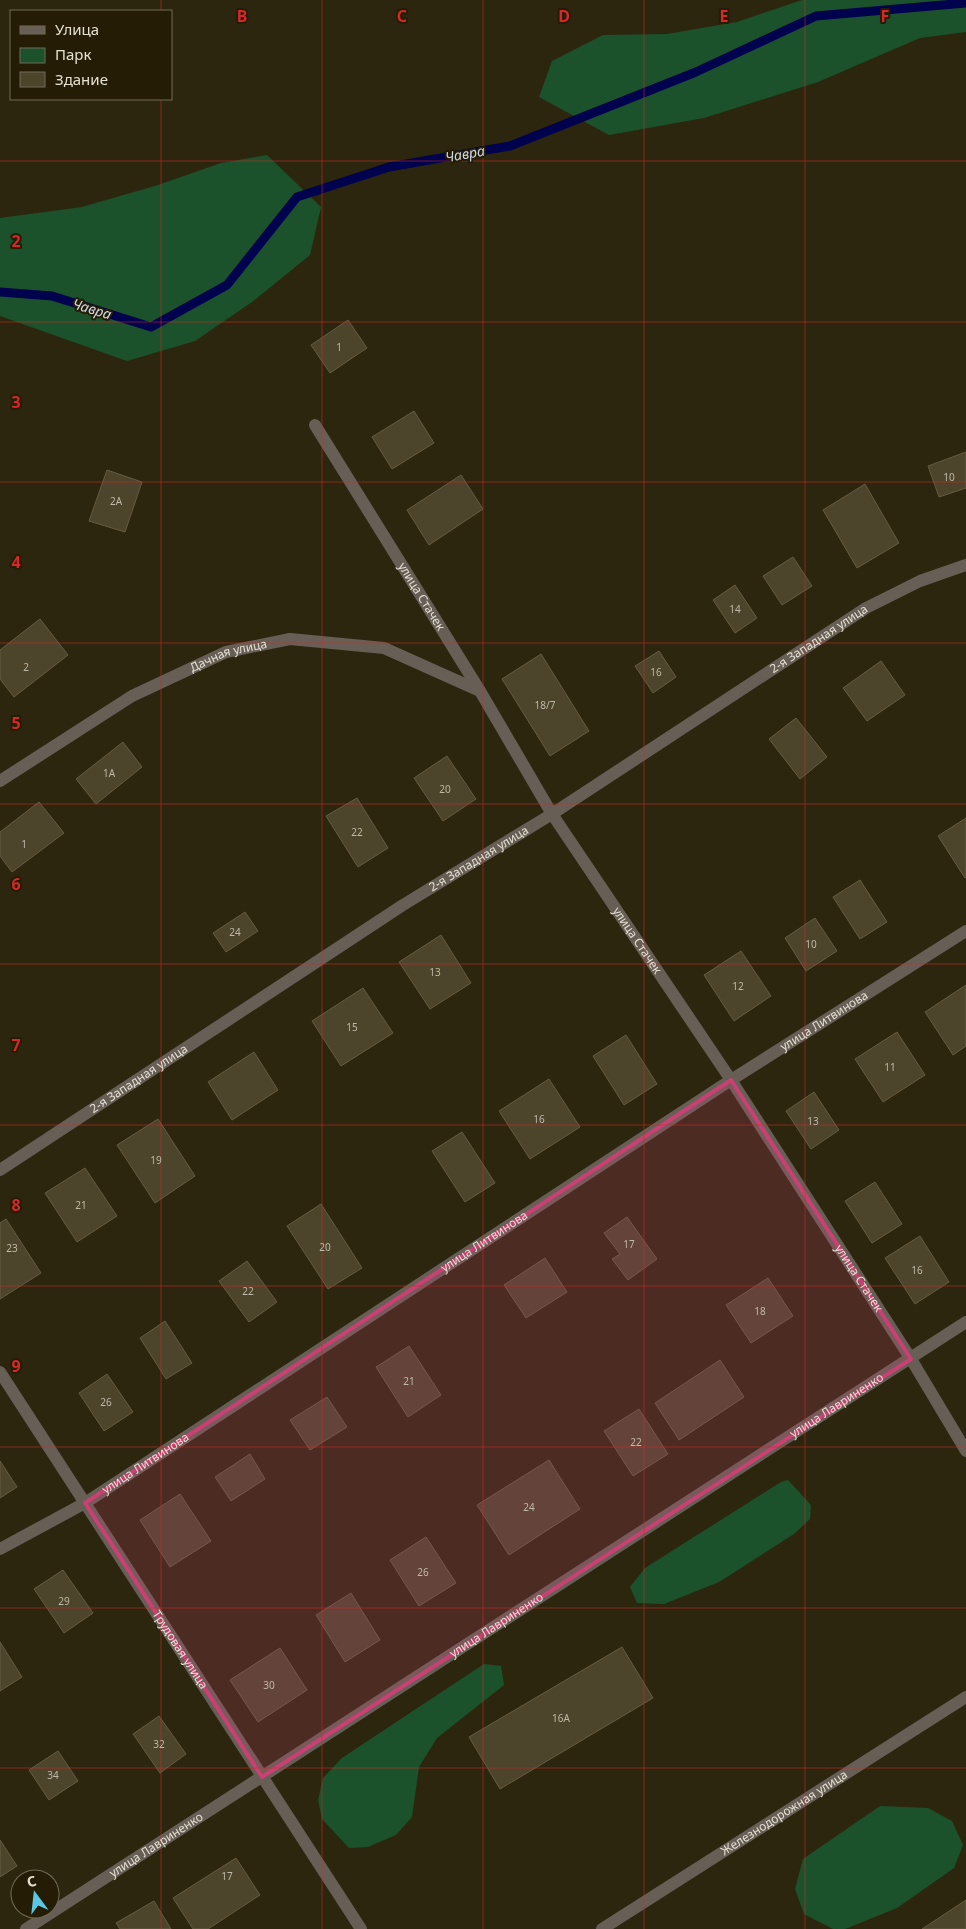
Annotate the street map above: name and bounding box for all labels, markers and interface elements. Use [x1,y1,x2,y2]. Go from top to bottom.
text: B [237,5,247,27]
text: C [397,5,407,27]
text: D [558,5,570,27]
text: E [720,5,729,27]
text: F [881,5,889,27]
legend [10,10,172,100]
text: Улица [55,19,99,39]
text: Парк [55,44,91,64]
text: Здание [55,69,108,89]
water label: Чавра [444,141,486,166]
text: 2 [11,230,21,252]
water label: Чавра [70,294,114,323]
house number: 1 [336,340,342,354]
text: 3 [11,391,21,413]
house number: 10 [943,470,955,484]
house number: 2А [110,494,123,508]
text: 4 [11,551,21,573]
street label: улица Стачек [394,559,450,634]
street label: 2-я Западная улица [766,600,871,677]
house number: 14 [729,602,741,616]
street label: Дачная улица [187,635,268,676]
house number: 2 [23,660,29,674]
house number: 16 [650,665,662,679]
house number: 18/7 [535,698,556,712]
text: 5 [11,712,21,734]
house number: 1А [103,766,116,780]
house number: 20 [439,782,451,796]
street label: 2-я Западная улица [425,821,531,895]
house number: 22 [351,825,363,839]
house number: 1 [21,837,27,851]
text: 6 [11,873,21,895]
street label: улица Стачек [609,903,666,978]
house number: 24 [229,925,241,939]
house number: 10 [805,937,817,951]
house number: 13 [429,965,441,979]
house number: 12 [732,979,744,993]
street label: улица Литвинова [777,986,871,1055]
house number: 15 [346,1020,358,1034]
text: 7 [11,1034,21,1056]
street label: 2-я Западная улица [86,1040,191,1117]
house number: 11 [884,1060,896,1074]
house number: 16 [533,1112,545,1126]
house number: 13 [807,1114,819,1128]
house number: 19 [150,1153,162,1167]
text: 8 [11,1194,21,1216]
house number: 21 [75,1198,87,1212]
street label: улица Литвинова [437,1206,531,1276]
house number: 17 [623,1237,635,1251]
house number: 20 [319,1240,331,1254]
house number: 23 [6,1241,18,1255]
street label: улица Стачек [831,1241,888,1315]
house number: 16 [911,1263,923,1277]
house number: 22 [242,1284,254,1298]
house number: 18 [754,1304,766,1318]
text: 9 [11,1355,21,1377]
street label: улица Лавриненко [786,1369,887,1442]
house number: 21 [403,1374,415,1388]
house number: 26 [100,1395,112,1409]
street label: улица Литвинова [98,1428,192,1498]
house number: 22 [630,1435,642,1449]
house number: 24 [523,1500,535,1514]
house number: 26 [417,1565,429,1579]
street label: улица Лавриненко [446,1588,546,1661]
house number: 29 [58,1594,70,1608]
street label: Трудовая улица [149,1607,212,1692]
house number: 30 [263,1678,275,1692]
house number: 16А [552,1711,571,1725]
house number: 32 [153,1737,165,1751]
street label: Железнодорожная улица [717,1766,850,1859]
house number: 34 [47,1768,59,1782]
street label: улица Лавриненко [106,1808,206,1881]
north arrow [10,1869,60,1919]
house number: 17 [221,1869,233,1883]
text: С [25,1871,38,1891]

